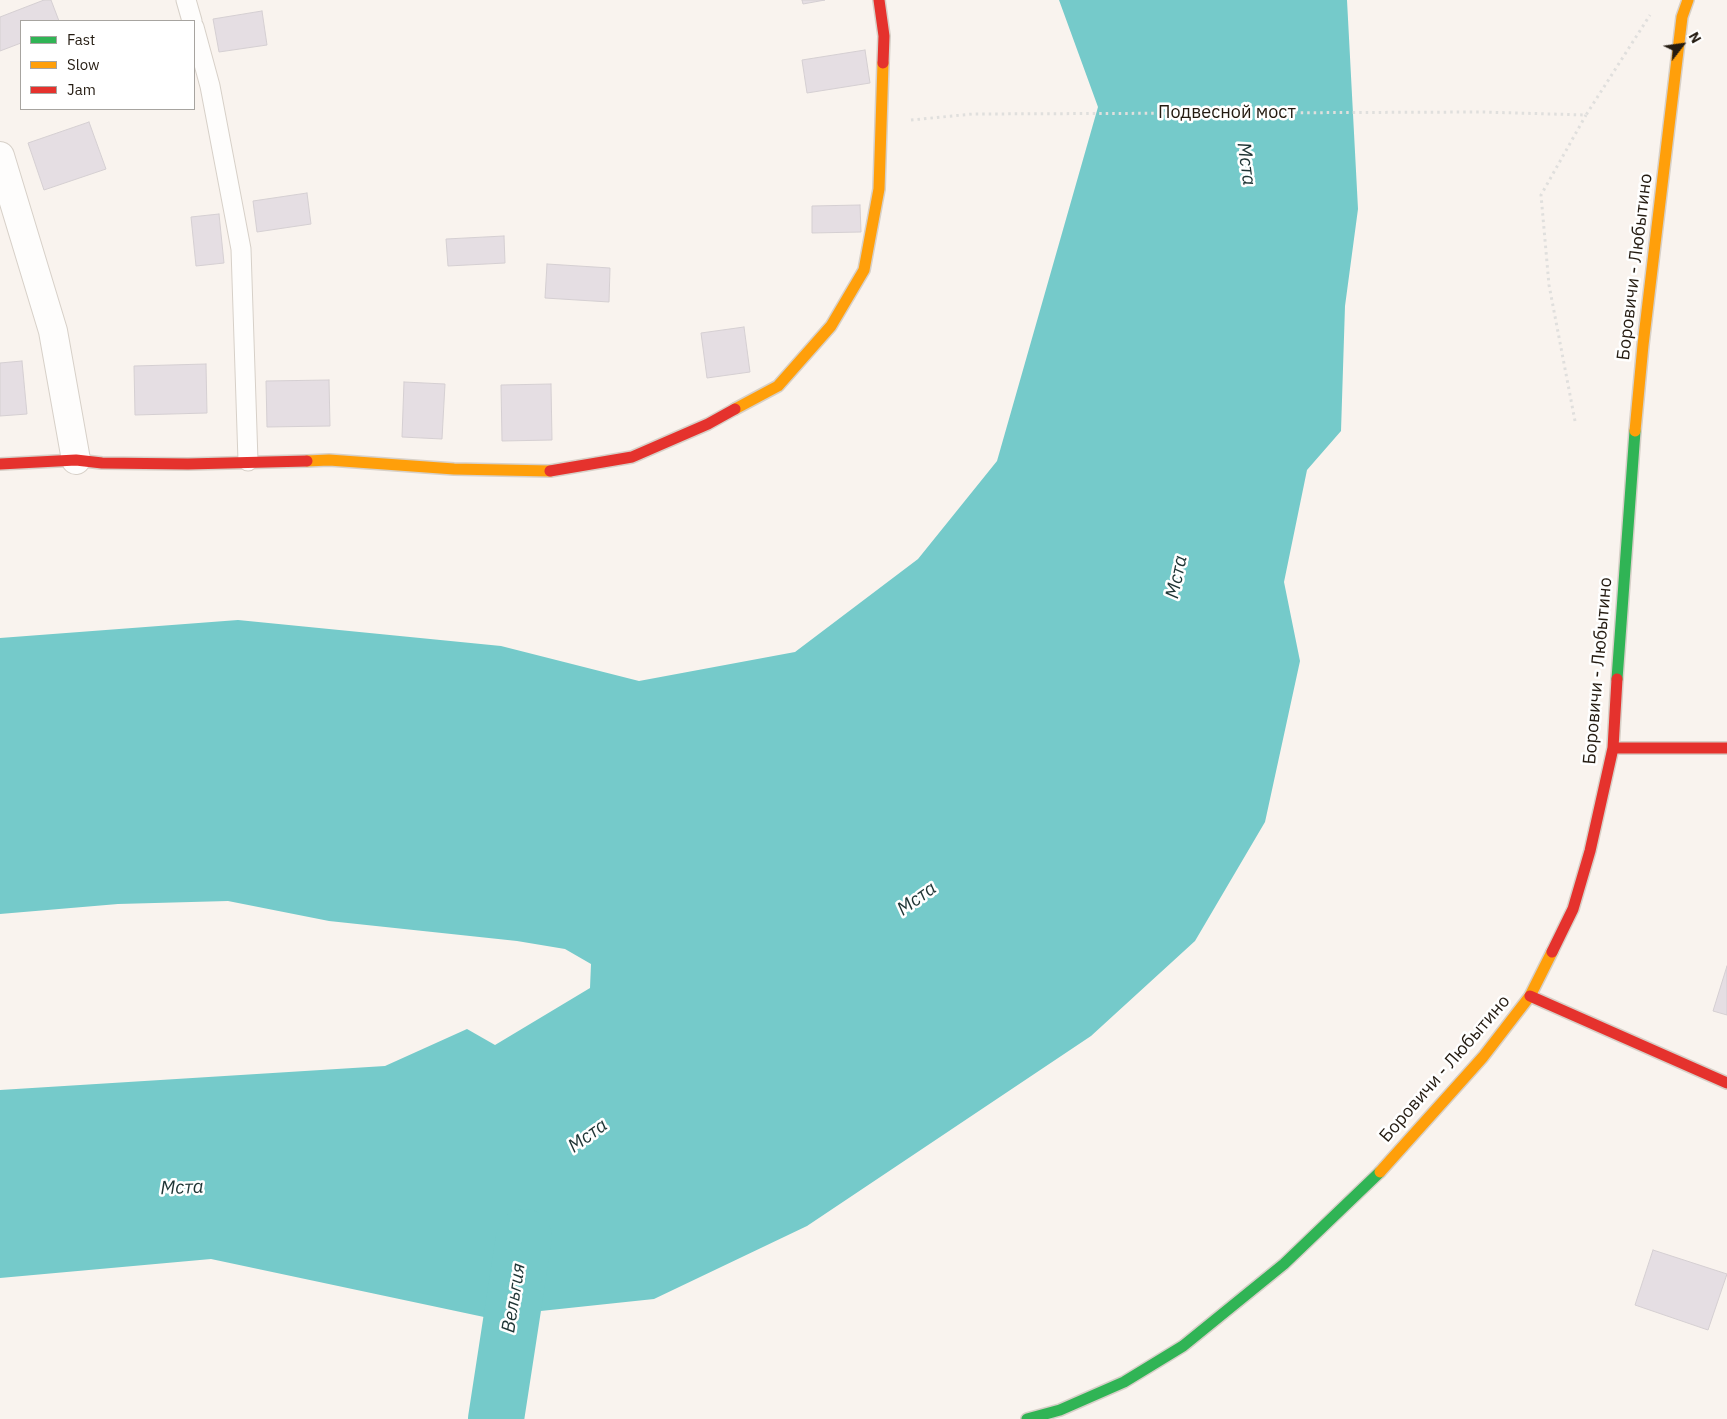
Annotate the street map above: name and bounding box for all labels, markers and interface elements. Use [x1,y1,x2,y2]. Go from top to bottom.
legend [20,20,195,110]
north arrow [1657,20,1707,70]
text: N [1685,29,1705,46]
text: Fast [67,30,95,49]
text: Slow [67,55,100,74]
text: Jam [67,80,96,99]
street label: Подвесной мост [1158,102,1296,124]
water label: Мста [1232,141,1260,187]
street label: Боровичи - Любытино [1613,172,1657,362]
water label: Мста [1161,553,1193,601]
street label: Боровичи - Любытино [1579,576,1617,766]
water label: Мста [893,877,941,921]
street label: Боровичи - Любытино [1375,991,1515,1147]
water label: Мста [564,1114,612,1158]
water label: Мста [160,1176,204,1200]
water label: Вельгия [497,1262,531,1334]

